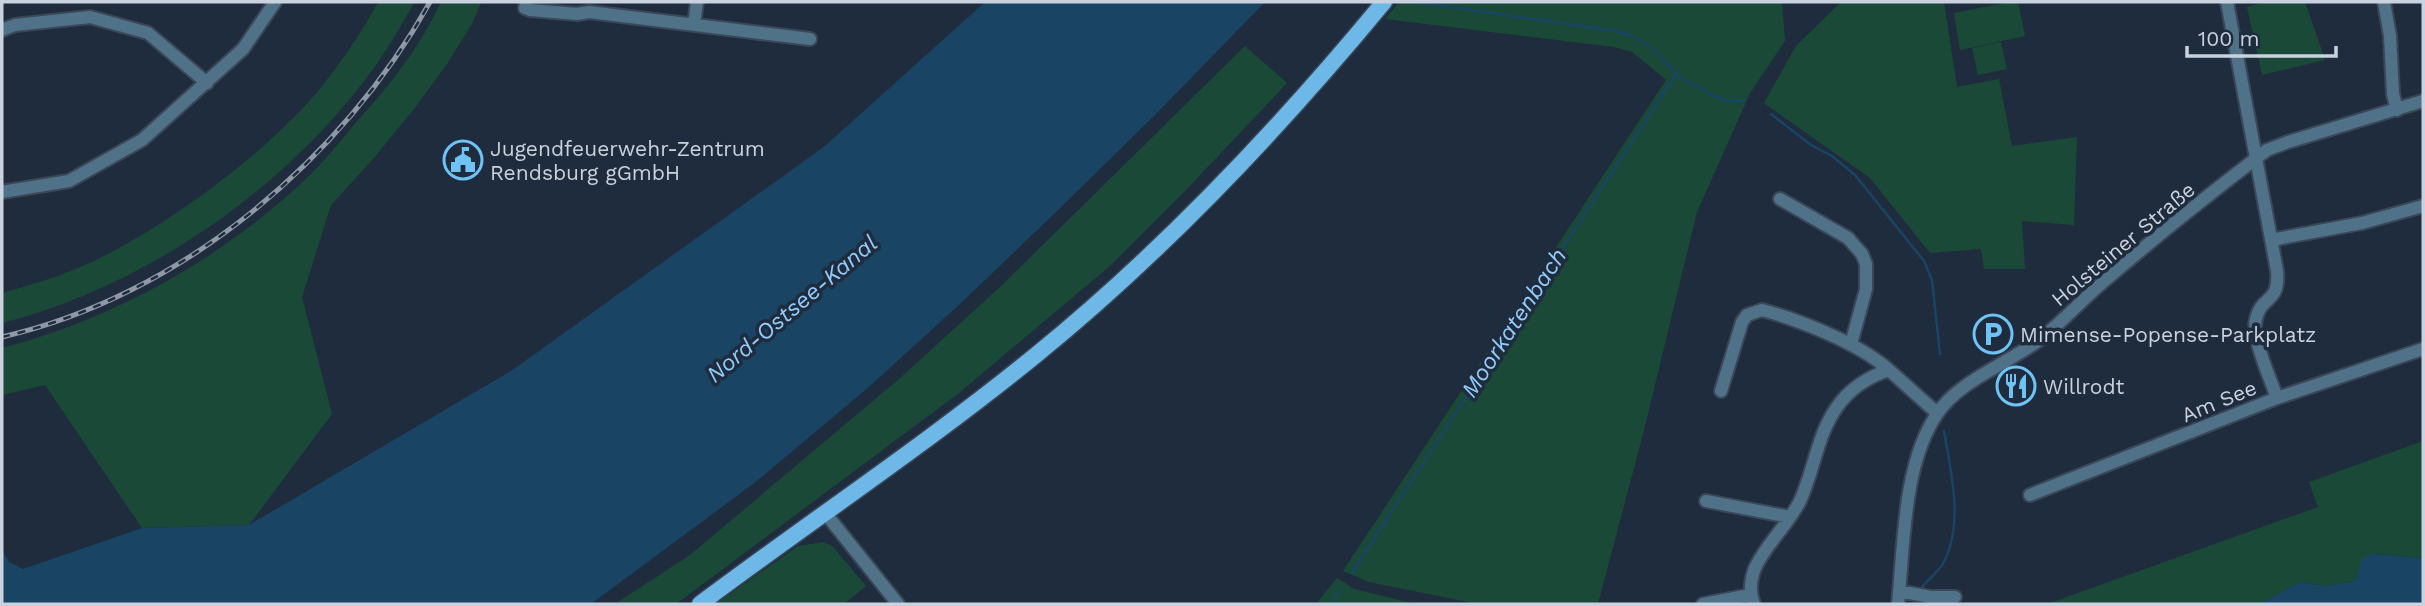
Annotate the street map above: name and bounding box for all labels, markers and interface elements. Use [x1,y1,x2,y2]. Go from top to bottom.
scale bar [2187,14,2336,58]
text: 100 m [2198,26,2260,51]
place label: Jugendfeuerwehr-Zentrum Rendsburg gGmbH [490,136,765,185]
public building icon: Jugendfeuerwehr-Zentrum Rendsburg gGmbH [442,139,484,181]
street label: Holsteiner Straße [2046,177,2200,311]
water label: Nord-Ostsee-Kanal [701,230,883,388]
water label: Moorkatenbach [1456,243,1572,403]
parking icon: Mimense-Popense-Parkplatz [1972,313,2014,355]
place label: Mimense-Popense-Parkplatz [2020,322,2316,347]
restaurant icon: Willrodt [1995,365,2037,407]
place label: Willrodt [2043,374,2125,399]
street label: Am See [2178,375,2260,427]

